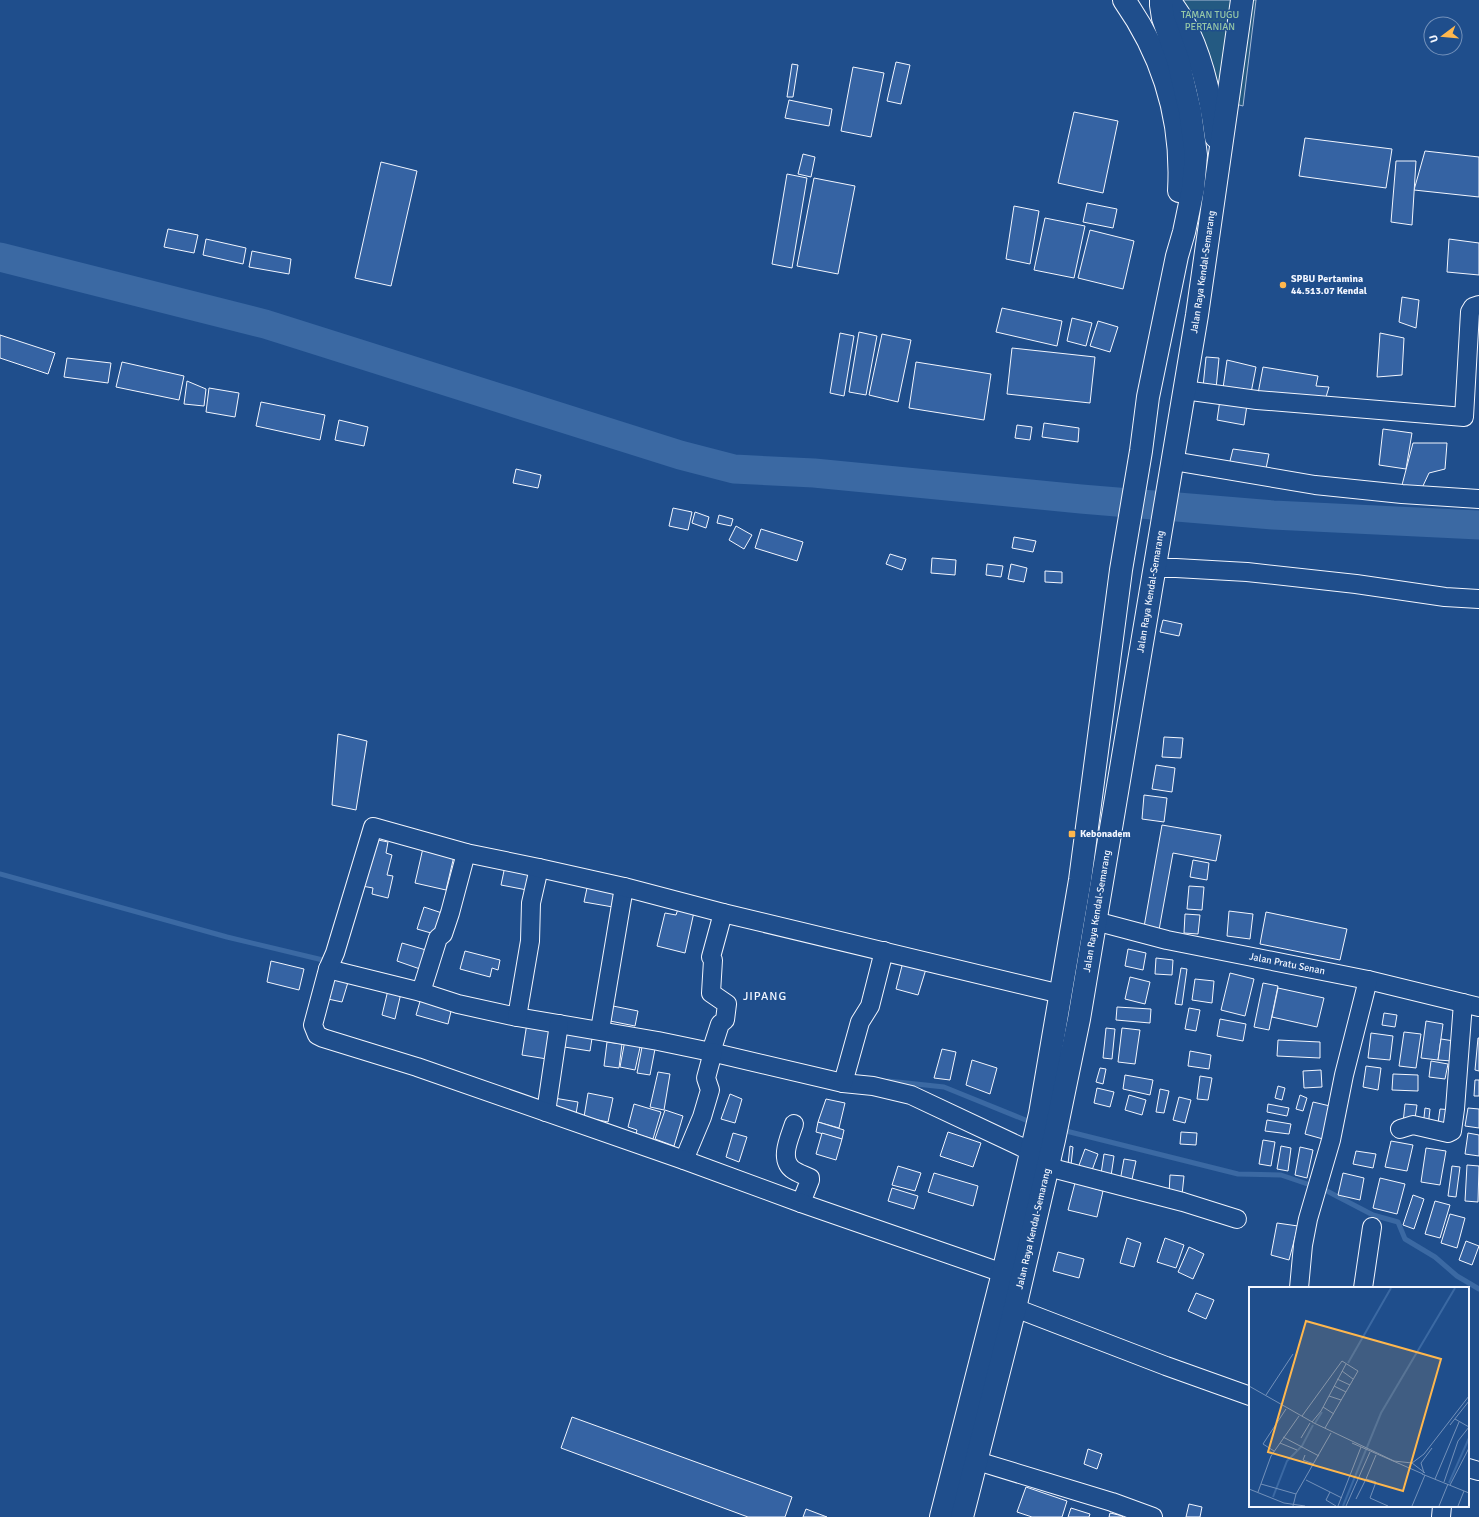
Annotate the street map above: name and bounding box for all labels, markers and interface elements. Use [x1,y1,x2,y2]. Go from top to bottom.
park label: TAMAN TUGU PERTANIAN [1181,9,1239,33]
north arrow [1423,16,1463,56]
text: U [1427,33,1441,44]
street label: Jalan Raya Kendal-Semarang [1188,210,1218,334]
place label: SPBU Pertamina 44.513.07 Kendal [1291,273,1367,297]
marker: SPBU Pertamina 44.513.07 Kendal [1278,280,1288,290]
street label: Jalan Raya Kendal-Semarang [1134,530,1167,654]
place label: Kebonadem [1080,828,1131,840]
marker: Kebonadem [1067,829,1077,839]
street label: Jalan Raya Kendal-Semarang [1081,849,1113,973]
street label: Jalan Pratu Senan [1248,951,1326,977]
district label: JIPANG [743,989,787,1004]
street label: Jalan Raya Kendal-Semarang [1014,1167,1053,1290]
inset map [1249,1287,1469,1507]

